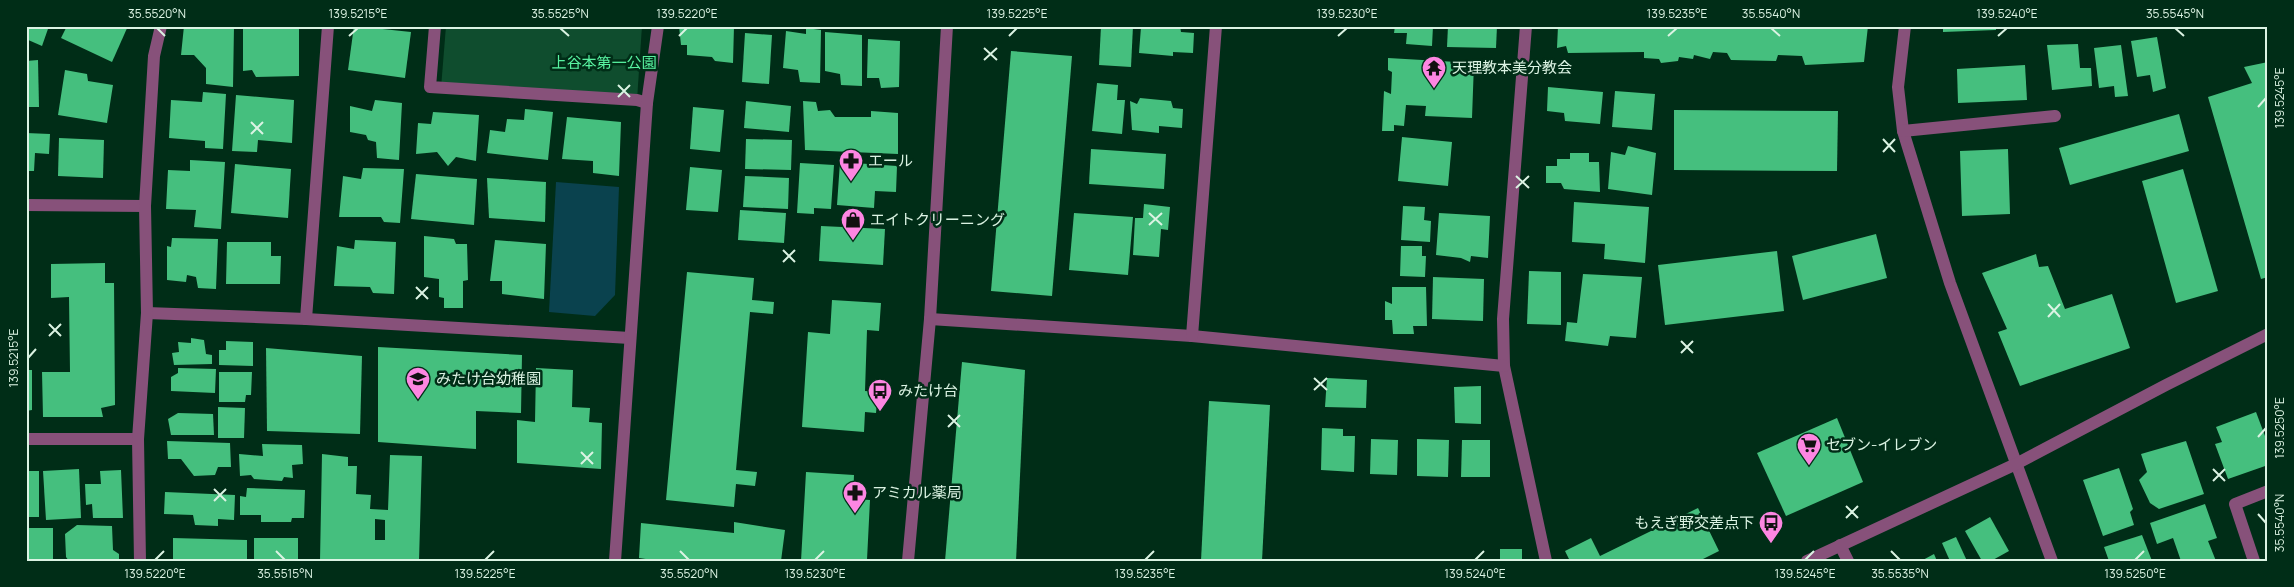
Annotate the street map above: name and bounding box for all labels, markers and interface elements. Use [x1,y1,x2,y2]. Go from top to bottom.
text: 35.5520°N [128,5,186,22]
text: 139.5215°E [329,5,388,22]
text: 35.5525°N [531,5,589,22]
text: 139.5220°E [656,5,718,22]
text: 139.5225°E [986,5,1048,22]
text: 139.5230°E [1316,5,1378,22]
text: 139.5235°E [1647,5,1708,22]
text: 35.5540°N [1742,5,1800,22]
text: 139.5240°E [1976,5,2038,22]
text: 35.5545°N [2146,5,2204,22]
park label: 上谷本第一公園 [551,52,657,73]
temple icon: 天理教本美分教会 [1421,55,1447,89]
place label: 天理教本美分教会 [1452,57,1572,78]
text: 139.5245°E [2271,67,2288,129]
pharmacy icon: エール [838,148,864,182]
place label: エール [868,150,913,171]
shop icon: エイトクリーニング [840,207,866,241]
place label: エイトクリーニング [870,209,1005,230]
text: 139.5215°E [5,328,22,387]
school or university icon: みたけ台幼稚園 [405,366,431,400]
place label: みたけ台幼稚園 [436,368,541,389]
bus stop icon: みたけ台 [867,378,893,412]
place label: みたけ台 [898,380,958,401]
text: 139.5250°E [2271,397,2288,459]
supermarket icon: セブン-イレブン [1796,432,1822,466]
place label: セブン-イレブン [1826,434,1937,455]
pharmacy icon: アミカル薬局 [842,480,868,514]
place label: アミカル薬局 [872,482,962,503]
text: 35.5540°N [2271,494,2288,552]
bus stop icon: もえぎ野交差点下 [1758,510,1784,544]
place label: もえぎ野交差点下 [1634,512,1754,533]
text: 139.5220°E [124,565,186,582]
text: 35.5515°N [257,565,313,582]
text: 139.5225°E [454,565,516,582]
text: 35.5520°N [660,565,718,582]
text: 139.5230°E [784,565,846,582]
text: 139.5235°E [1115,565,1176,582]
text: 139.5240°E [1444,565,1506,582]
text: 139.5245°E [1775,565,1836,582]
text: 35.5535°N [1871,565,1929,582]
text: 139.5250°E [2104,565,2166,582]

